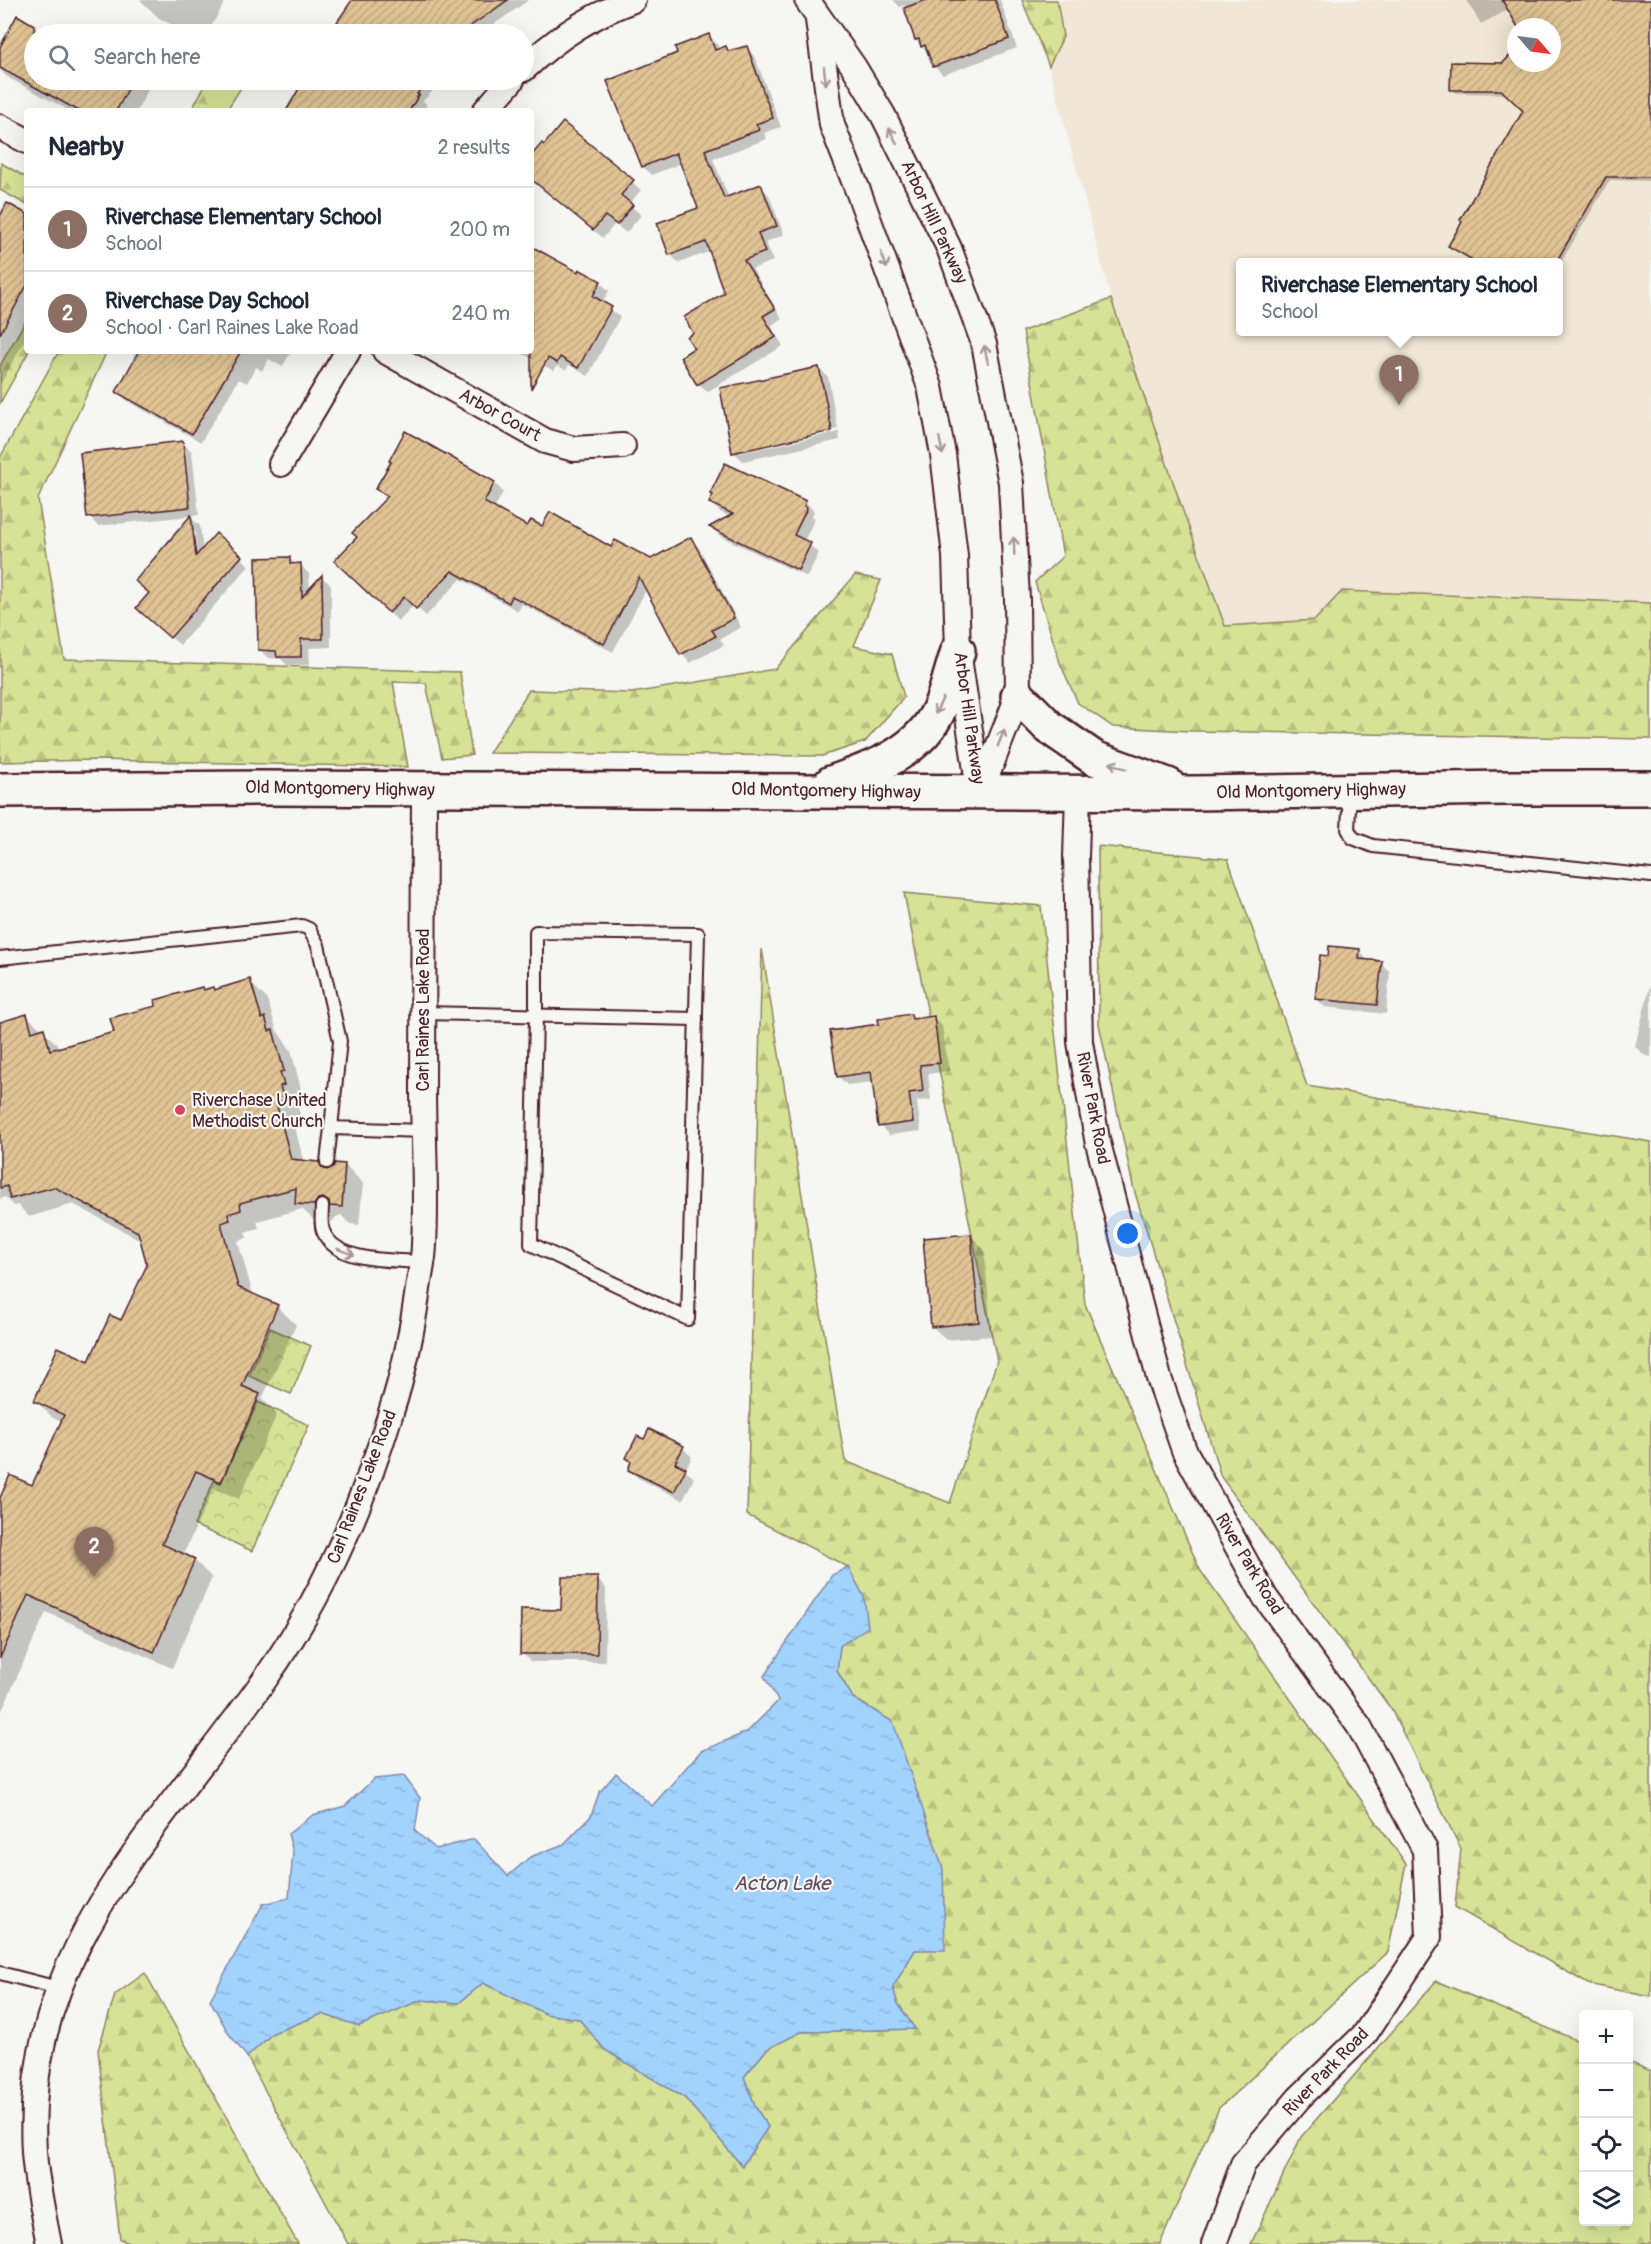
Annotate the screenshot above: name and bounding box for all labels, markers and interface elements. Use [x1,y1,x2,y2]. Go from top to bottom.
north arrow [1507,18,1561,72]
search box [24,24,534,90]
icon: search [45,41,78,74]
text: Search here [93,43,200,71]
one-way arrow [820,65,831,85]
one-way arrow [887,128,899,146]
text: Nearby [48,131,124,163]
text: 2 results [438,135,510,160]
street label: Arbor Hill Parkway [895,157,973,288]
text: Riverchase Elementary School [105,203,382,231]
text: 1 [64,217,71,242]
text: 200 m [449,217,510,242]
text: School [105,231,162,256]
one-way arrow [880,251,891,269]
popup [1236,258,1563,336]
text: Riverchase Elementary School [1261,271,1538,299]
text: Riverchase Day School [105,287,309,315]
text: School [1261,299,1319,324]
text: 2 [62,301,73,326]
text: 240 m [451,301,510,326]
text: School · Carl Raines Lake Road [105,315,359,340]
one-way arrow [980,345,991,364]
pin: 1 [1380,356,1418,405]
street label: Arbor Court [455,383,546,447]
one-way arrow [936,436,947,456]
one-way arrow [1009,537,1020,557]
street label: Arbor Hill Parkway [948,650,990,786]
one-way arrow [932,697,944,715]
one-way arrow [996,729,1007,748]
one-way arrow [1109,760,1128,771]
street label: Old Montgomery Highway [245,776,435,802]
street label: Old Montgomery Highway [731,778,921,804]
street label: Old Montgomery Highway [1216,778,1406,804]
street label: Carl Raines Lake Road [412,928,435,1092]
street label: River Park Road [1071,1050,1115,1166]
place label: Riverchase United Methodist Church [192,1089,327,1133]
marker: Riverchase United Methodist Church [173,1103,187,1117]
your location [1113,1219,1142,1248]
one-way arrow [337,1247,355,1258]
street label: Carl Raines Lake Road [322,1407,402,1567]
street label: River Park Road [1210,1509,1288,1619]
pin: 2 [74,1528,113,1577]
water label: Acton Lake [734,1871,832,1896]
map controls [1579,2010,1633,2226]
button: + [1579,2010,1633,2064]
street label: River Park Road [1278,2023,1374,2121]
button: − [1579,2064,1633,2118]
button: locate [1579,2118,1633,2172]
button: layers [1579,2172,1633,2226]

